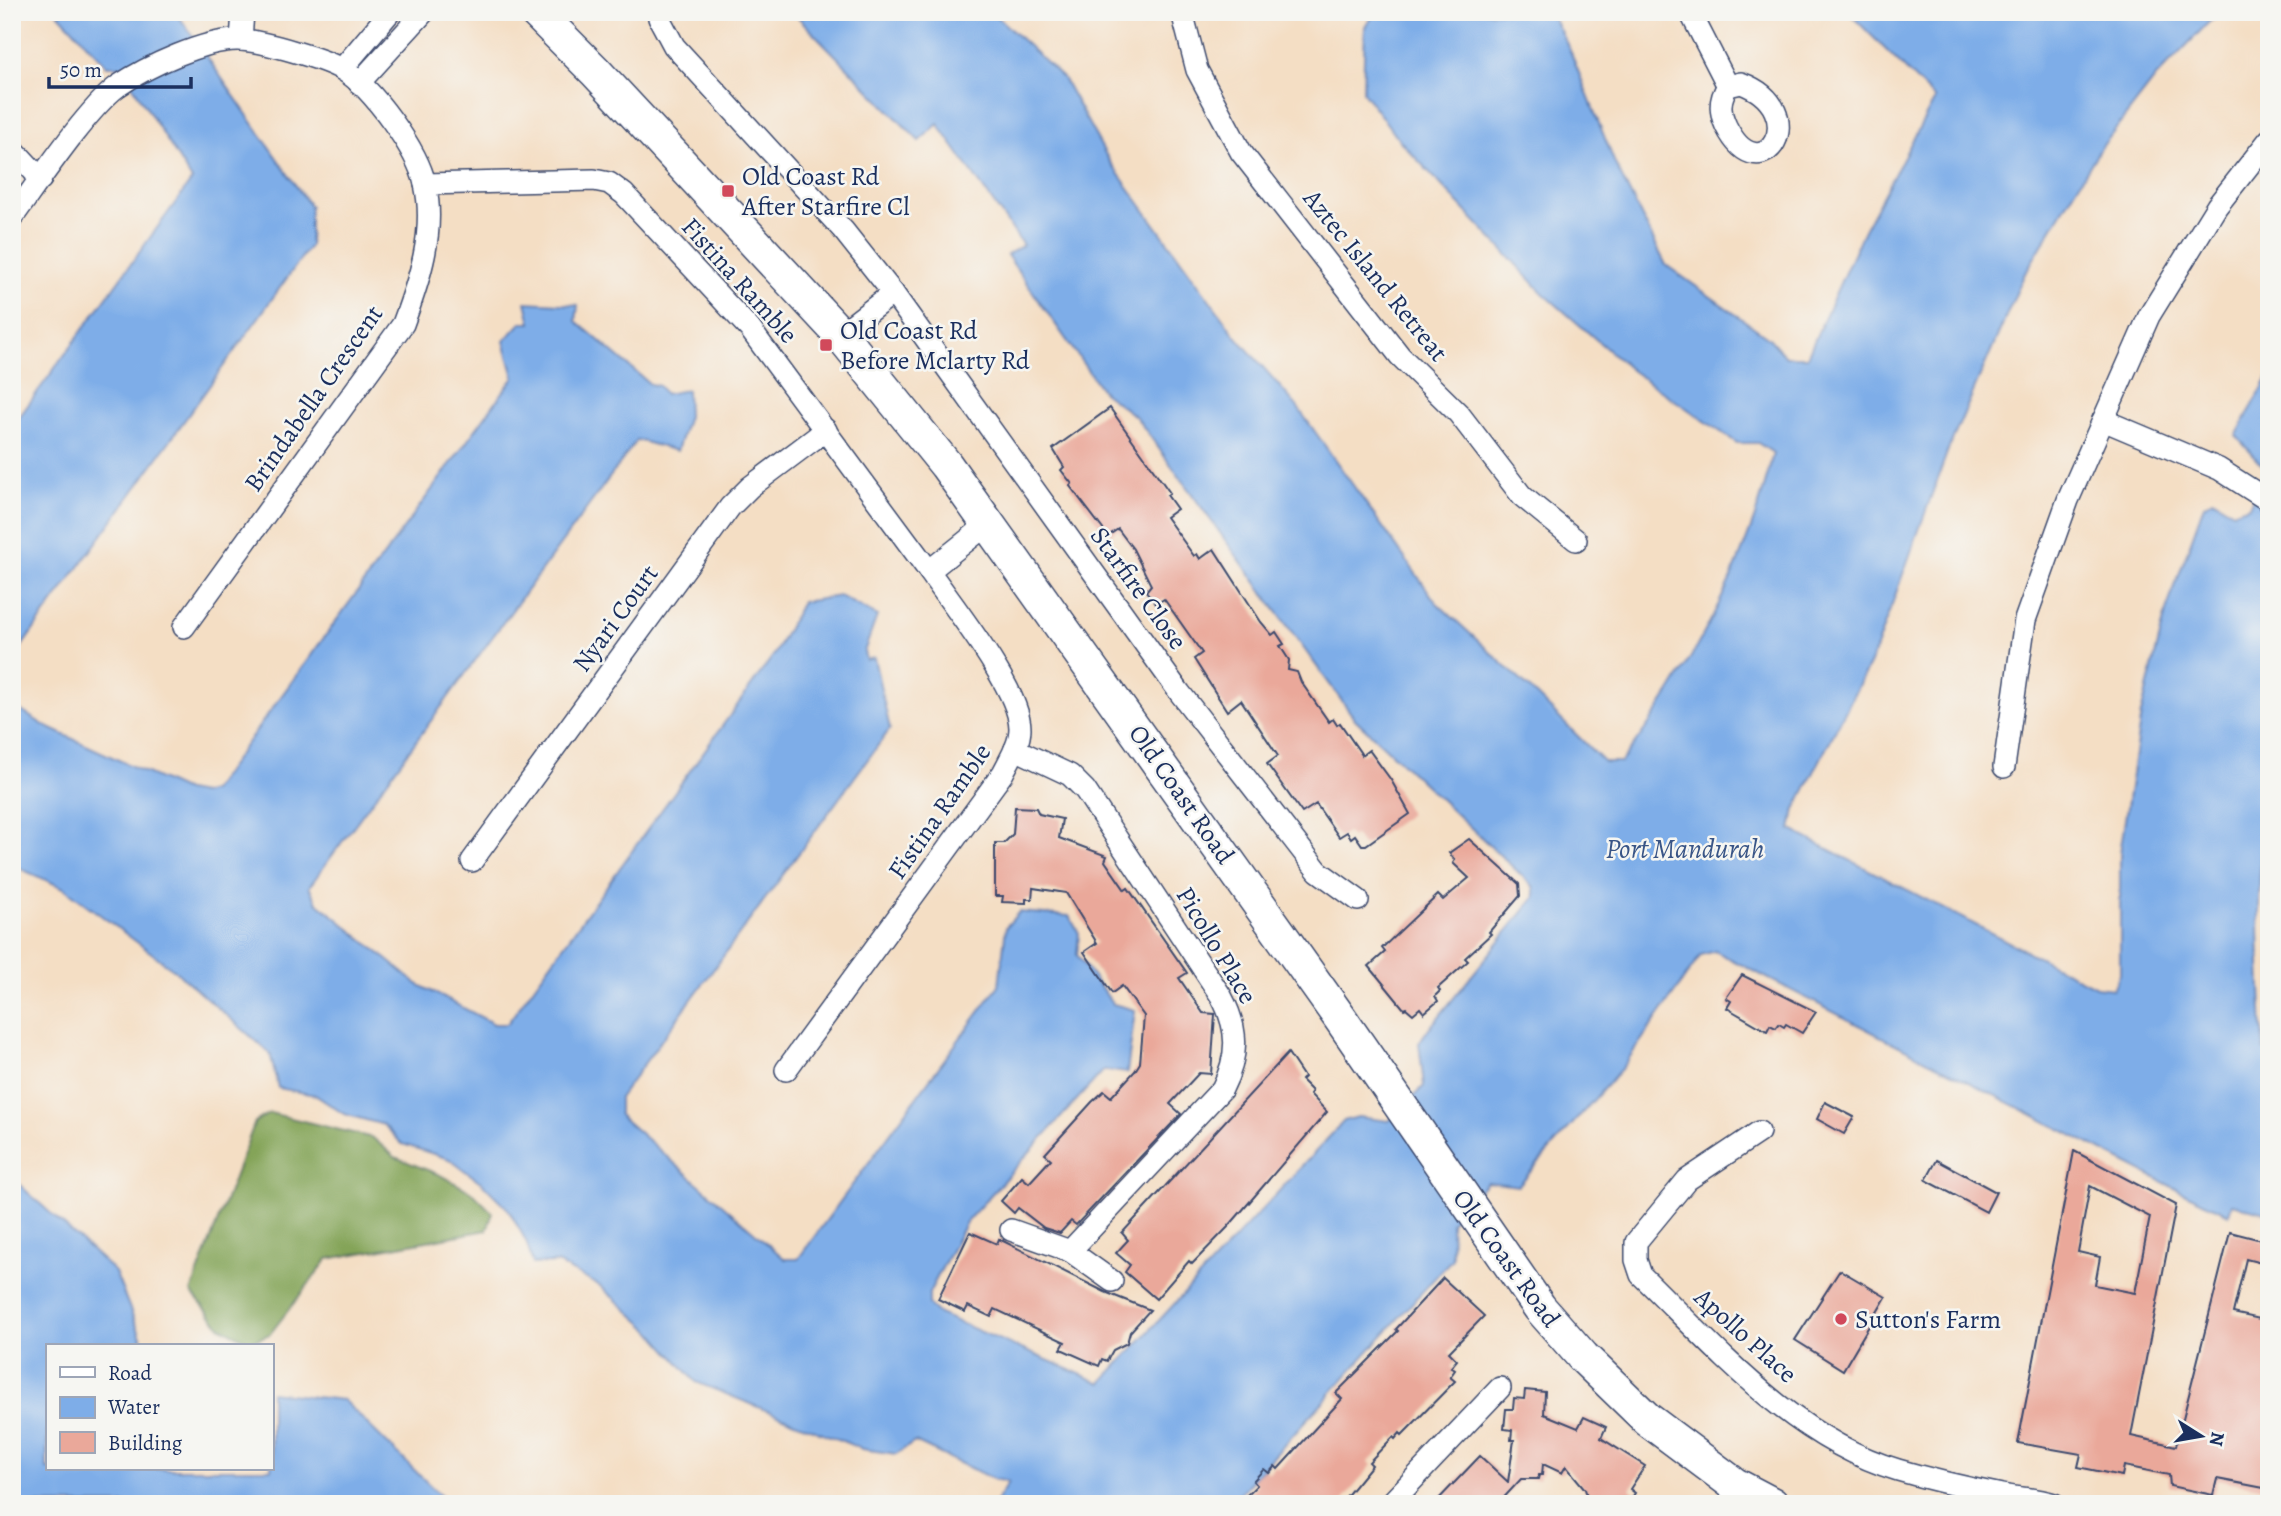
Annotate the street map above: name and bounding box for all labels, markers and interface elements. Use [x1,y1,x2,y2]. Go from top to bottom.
scale bar [49,46,191,90]
text: 50 m [60,56,102,84]
place label: Old Coast Rd After Starfire Cl [741,159,910,224]
street label: Aztec Island Retreat [1295,181,1456,369]
marker: Old Coast Rd After Starfire Cl [720,183,736,199]
street label: Fistina Ramble [674,210,806,351]
street label: Brindabella Crescent [236,298,391,499]
place label: Old Coast Rd Before Mclarty Rd [840,313,1030,378]
marker: Old Coast Rd Before Mclarty Rd [818,337,834,353]
street label: Starfire Close [1082,520,1195,657]
street label: Nyari Court [565,557,667,679]
street label: Old Coast Road [1121,718,1243,871]
street label: Fistina Ramble [880,736,999,886]
water label: Port Mandurah [1606,830,1764,868]
street label: Picollo Place [1168,880,1265,1010]
street label: Old Coast Road [1445,1182,1569,1334]
street label: Apollo Place [1686,1279,1805,1391]
place label: Sutton's Farm [1855,1302,2001,1337]
marker: Sutton's Farm [1833,1311,1849,1327]
legend [46,1344,273,1470]
text: Road [108,1359,152,1387]
text: Water [107,1393,160,1421]
north arrow [2166,1400,2236,1470]
text: Building [108,1429,183,1457]
text: N [2203,1430,2231,1448]

